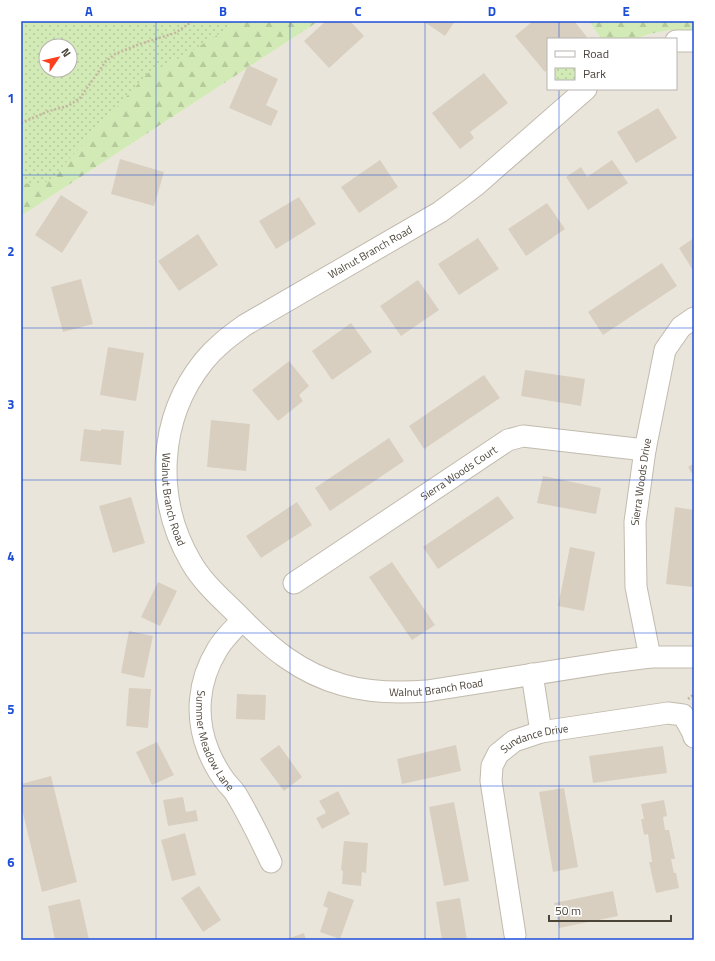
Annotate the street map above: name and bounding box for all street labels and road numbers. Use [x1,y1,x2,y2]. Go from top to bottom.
street label: Walnut Branch Road [325,221,415,283]
street label: Sierra Woods Drive [627,436,655,526]
street label: Sierra Woods Court [417,441,500,504]
street label: Walnut Branch Road [158,452,190,549]
street label: Walnut Branch Road [389,674,484,700]
street label: Summer Meadow Lane [192,689,238,795]
street label: Sundance Drive [497,720,570,757]

